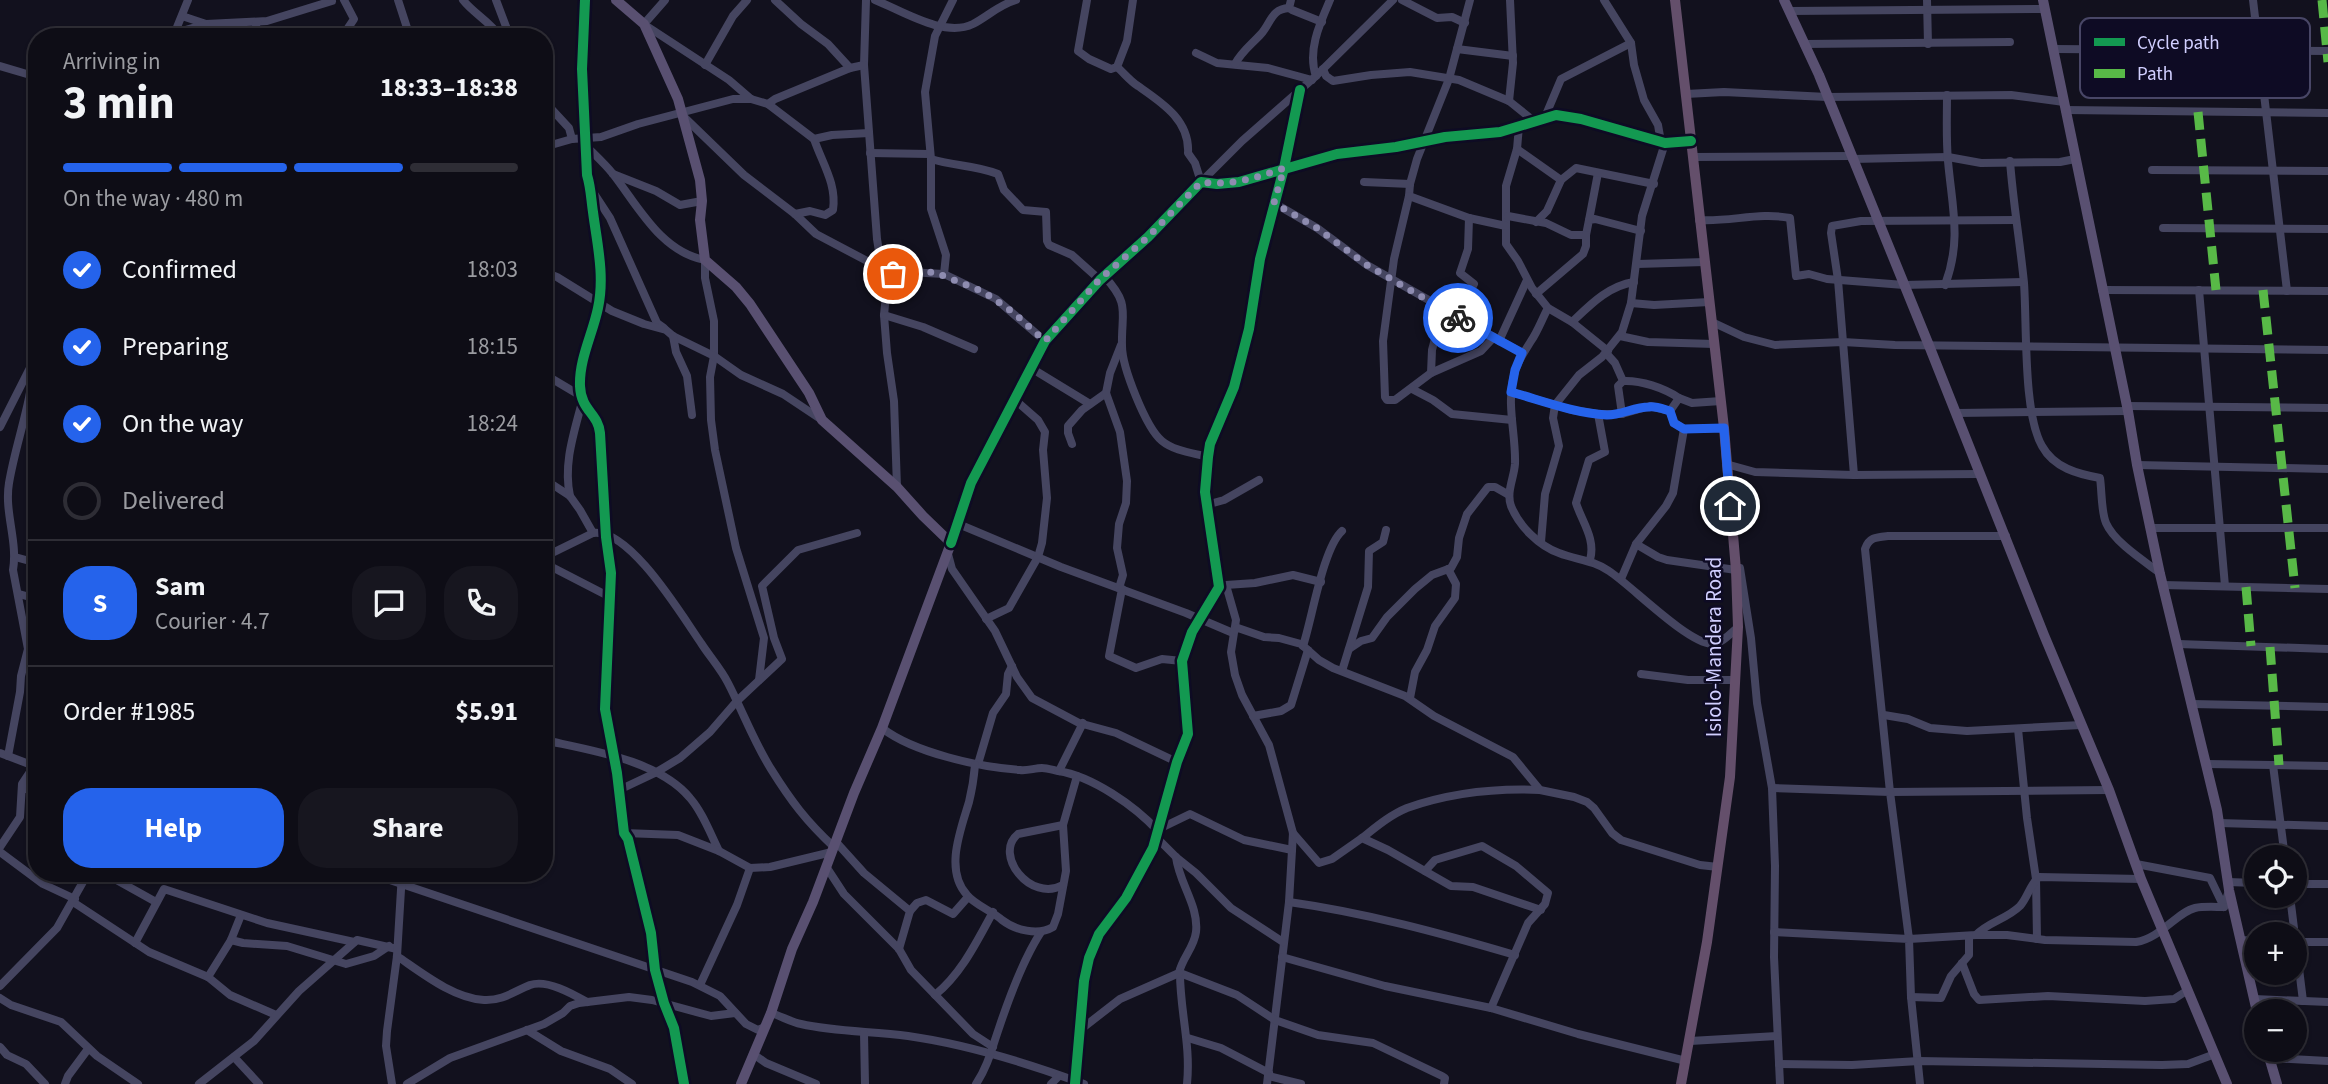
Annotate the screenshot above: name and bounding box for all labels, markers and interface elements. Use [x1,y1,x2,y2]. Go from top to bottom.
legend [2080,18,2310,98]
text: Cycle path [2137,30,2219,57]
text: Arriving in [63,45,161,78]
text: Path [2137,61,2173,88]
text: 18:33–18:38 [380,69,518,106]
text: 3 min [63,71,175,136]
text: On the way · 480 m [63,182,243,215]
pin [863,244,923,304]
icon: check [63,251,101,289]
text: Confirmed [122,251,237,288]
text: 18:03 [467,253,518,286]
icon: bag [874,255,912,293]
courier [1423,283,1493,353]
icon: bike [1439,299,1477,337]
icon: check [63,328,101,366]
text: Preparing [122,328,228,365]
text: 18:15 [467,330,518,363]
icon: check [63,405,101,443]
text: On the way [122,405,243,442]
text: 18:24 [467,407,518,440]
pin [1700,476,1760,536]
text: Delivered [122,482,225,519]
icon: home [1711,487,1749,525]
street label: Isiolo-Mandera Road [1699,557,1729,737]
button: chat [352,566,426,640]
button: phone [444,566,518,640]
text: Sam [155,568,205,605]
text: S [93,585,107,622]
text: Courier · 4.7 [155,605,270,638]
text: Order #1985 [63,693,195,730]
text: $5.91 [455,693,518,730]
button: Help [63,788,284,868]
button: Share [298,788,518,868]
map controls [2244,845,2307,1062]
button: locate [2244,845,2307,908]
button: + [2244,922,2307,985]
button: − [2244,999,2307,1062]

